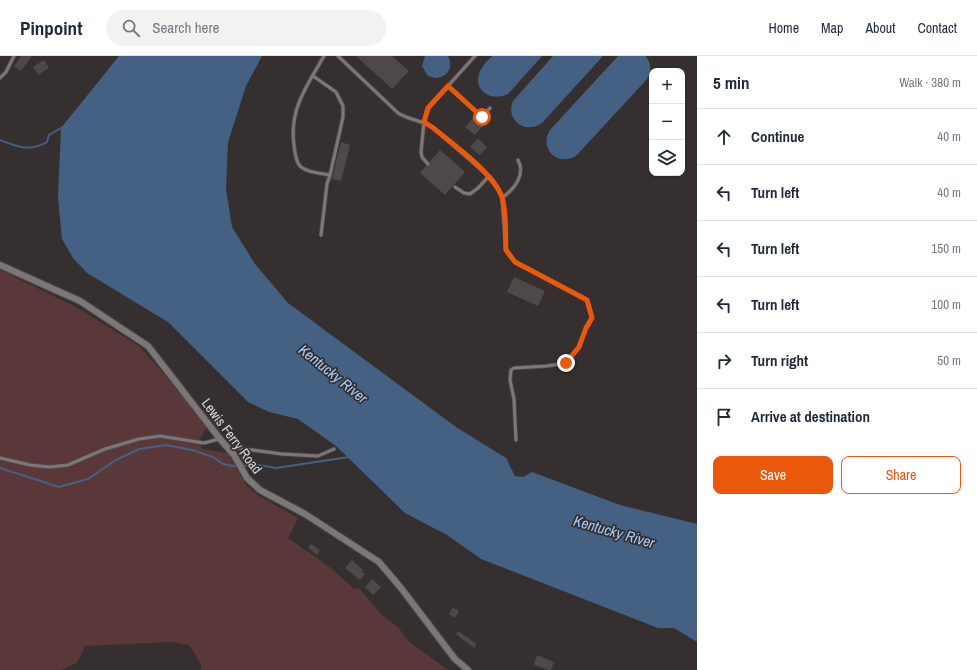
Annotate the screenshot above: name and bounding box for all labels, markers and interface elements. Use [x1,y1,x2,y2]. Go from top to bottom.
search box [106,10,386,46]
text: Pinpoint [20,15,82,41]
icon: search [120,17,142,39]
text: Search here [152,17,219,38]
text: Home [768,19,799,37]
text: Map [821,19,843,37]
text: About [865,19,895,37]
text: Contact [917,19,957,37]
map controls [649,68,685,176]
button: + [649,68,685,104]
text: 5 min [713,71,749,94]
text: Walk · 380 m [899,74,961,91]
button: − [649,104,685,140]
route start [473,108,491,126]
icon: ahead [713,126,735,148]
text: Continue [751,126,804,147]
text: 40 m [937,128,961,145]
button: layers [649,140,685,176]
icon: left [713,182,735,204]
text: Turn left [751,182,799,203]
text: 40 m [937,184,961,201]
icon: left [713,238,735,260]
text: Turn left [751,238,799,259]
text: 150 m [931,240,961,257]
icon: left [713,294,735,316]
text: Turn left [751,294,799,315]
text: 100 m [931,296,961,313]
water label: Kentucky River [294,339,373,409]
icon: right [713,350,735,372]
text: Turn right [751,350,808,371]
text: 50 m [937,352,961,369]
route end [557,354,575,372]
street label: Lewis Ferry Road [198,395,266,477]
icon: arrive [713,406,735,428]
text: Arrive at destination [751,406,870,427]
button: Save [713,456,833,494]
button: Share [841,456,961,494]
water label: Kentucky River [571,510,658,553]

